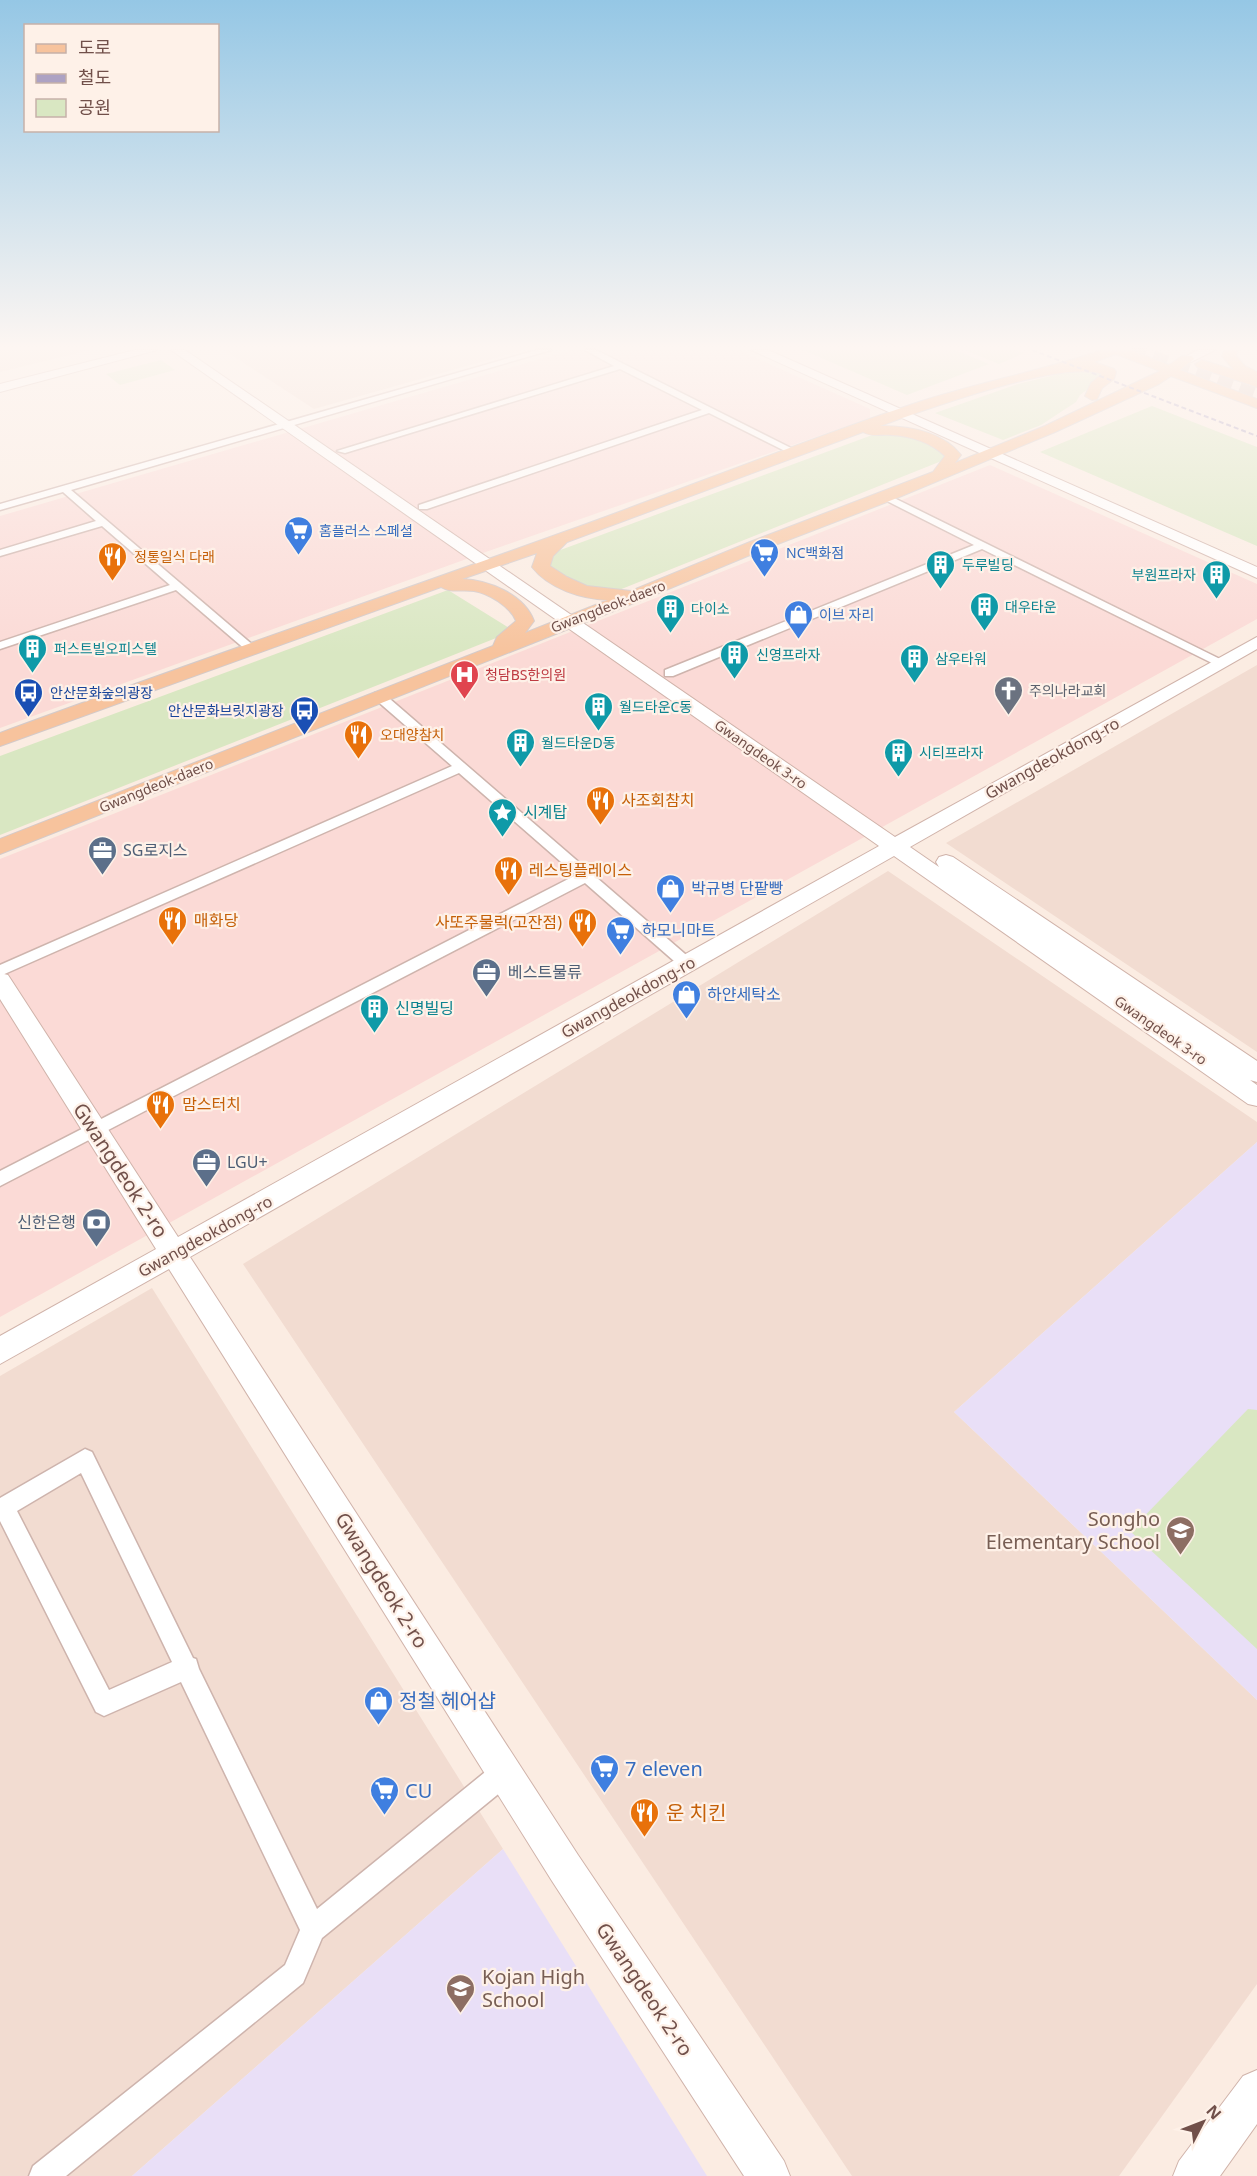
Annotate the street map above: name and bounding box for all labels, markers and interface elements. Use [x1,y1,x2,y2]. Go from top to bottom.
legend [24,24,219,132]
text: 도로 [78,35,111,59]
text: 철도 [78,65,111,89]
text: 공원 [78,95,111,119]
supermarket icon: 홈플러스 스페셜 [282,514,314,556]
place label: 홈플러스 스페셜 [319,521,413,540]
supermarket icon: NC백화점 [749,536,781,578]
restaurant icon: 정통일식 다래 [97,540,129,582]
place label: NC백화점 [786,543,844,562]
place label: 정통일식 다래 [134,547,215,566]
building icon: 두루빌딩 [925,548,957,590]
place label: 두루빌딩 [962,555,1014,574]
building icon: 부원프라자 [1201,558,1233,600]
place label: 부원프라자 [1132,565,1196,584]
street label: Gwangdeok-daero [548,575,668,637]
building icon: 대우타운 [968,590,1000,632]
building icon: 다이소 [654,592,686,634]
place label: 대우타운 [1005,597,1057,616]
shop icon: 이브 자리 [782,598,814,640]
place label: 다이소 [691,599,730,618]
place label: 이브 자리 [819,605,874,624]
building icon: 퍼스트빌오피스텔 [17,632,49,674]
building icon: 신영프라자 [719,638,751,680]
place label: 퍼스트빌오피스텔 [54,639,157,658]
building icon: 삼우타워 [898,642,930,684]
place label: 신영프라자 [756,645,821,664]
place label: 삼우타워 [935,649,987,668]
hospital icon: 청담BS한의원 [448,658,480,700]
place label: 청담BS한의원 [485,665,566,684]
church icon: 주의나라교회 [992,674,1024,716]
bus stop icon: 안산문화숲의광장 [13,676,45,718]
place label: 주의나라교회 [1029,681,1106,700]
place label: 안산문화숲의광장 [50,683,153,702]
building icon: 월드타운C동 [582,690,614,732]
bus stop icon: 안산문화브릿지광장 [289,694,321,736]
place label: 월드타운C동 [619,697,692,716]
place label: 안산문화브릿지광장 [168,701,284,720]
street label: Gwangdeokdong-ro [981,712,1123,804]
street label: Gwangdeok 3-ro [711,715,811,793]
restaurant icon: 오대양참치 [343,718,375,760]
place label: 오대양참치 [380,725,444,744]
building icon: 월드타운D동 [504,726,536,768]
place label: 월드타운D동 [541,733,616,752]
building icon: 시티프라자 [882,736,914,778]
place label: 시티프라자 [919,743,984,762]
street label: Gwangdeok-daero [96,753,216,817]
restaurant icon: 사조회참치 [584,784,616,826]
place label: 사조회참치 [621,789,695,811]
place icon: 시계탑 [486,796,518,838]
place label: 시계탑 [523,801,567,823]
office icon: SG로지스 [86,834,118,876]
place label: SG로지스 [123,839,188,861]
restaurant icon: 레스팅플레이스 [492,854,524,896]
place label: 레스팅플레이스 [529,859,632,881]
shop icon: 박규병 단팥빵 [654,872,686,914]
place label: 박규병 단팥빵 [691,877,784,899]
restaurant icon: 매화당 [157,904,189,946]
restaurant icon: 사또주물럭(고잔점) [567,906,599,948]
place label: 매화당 [194,909,238,931]
place label: 사또주물럭(고잔점) [435,911,562,933]
supermarket icon: 하모니마트 [605,914,637,956]
place label: 하모니마트 [642,919,716,941]
street label: Gwangdeokdong-ro [557,951,699,1043]
office icon: 베스트물류 [471,956,503,998]
place label: 베스트물류 [508,961,582,983]
shop icon: 하얀세탁소 [670,978,702,1020]
place label: 하얀세탁소 [707,983,781,1005]
street label: Gwangdeok 3-ro [1111,991,1211,1069]
building icon: 신명빌딩 [358,992,390,1034]
place label: 신명빌딩 [395,997,454,1019]
restaurant icon: 맘스터치 [145,1088,177,1130]
place label: 맘스터치 [182,1093,241,1115]
street label: Gwangdeok 2-ro [67,1097,175,1243]
office icon: LGU+ [190,1146,222,1188]
place label: LGU+ [227,1151,268,1173]
street label: Gwangdeokdong-ro [134,1190,276,1282]
bank icon: 신한은행 [81,1206,113,1248]
place label: 신한은행 [17,1211,76,1233]
place label: Songho Elementary School [986,1505,1160,1555]
street label: Gwangdeok 2-ro [329,1507,435,1653]
school or university icon: Songho Elementary School [1165,1514,1197,1556]
shop icon: 정철 헤어샵 [362,1684,394,1726]
place label: 정철 헤어샵 [399,1687,496,1714]
supermarket icon: 7 eleven [588,1752,620,1794]
place label: 7 eleven [625,1755,703,1782]
supermarket icon: CU [368,1774,400,1816]
place label: CU [405,1777,432,1804]
restaurant icon: 운 치킨 [629,1796,661,1838]
place label: 운 치킨 [666,1799,726,1826]
street label: Gwangdeok 2-ro [590,1917,700,2061]
place label: Kojan High School [482,1963,585,2013]
school or university icon: Kojan High School [445,1972,477,2014]
north arrow [1173,2092,1233,2152]
text: N [1202,2100,1227,2124]

